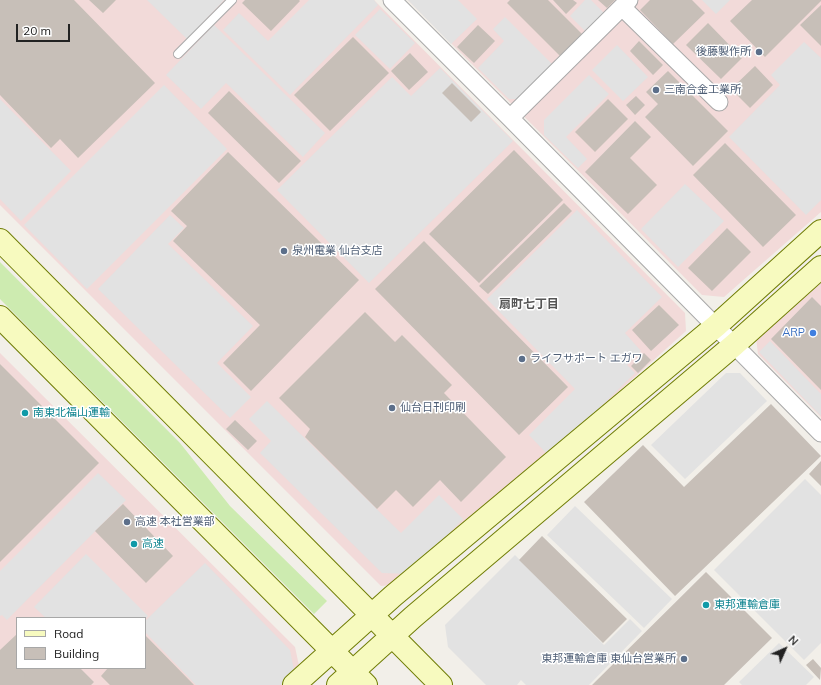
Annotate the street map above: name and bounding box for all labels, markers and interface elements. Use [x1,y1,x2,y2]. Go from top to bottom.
scale bar [18,16,72,42]
text: 20 m [23,23,51,38]
place label: 後藤製作所 [696,45,751,59]
marker: 後藤製作所 [754,47,764,57]
place label: 三南合金工業所 [664,83,741,97]
marker: 三南合金工業所 [651,85,661,95]
place label: 泉州電業 仙台支店 [292,244,383,258]
marker: 泉州電業 仙台支店 [279,246,289,256]
district label: 扇町七丁目 [499,297,559,311]
place label: ARP [782,326,805,340]
marker: ARP [808,328,818,338]
place label: ライフサポート エガワ [530,352,643,366]
marker: ライフサポート エガワ [517,354,527,364]
place label: 仙台日刊印刷 [400,401,466,415]
marker: 仙台日刊印刷 [387,403,397,413]
place label: 南東北福山運輸 [33,406,110,420]
marker: 南東北福山運輸 [20,408,30,418]
place label: 高速 本社営業部 [135,515,215,529]
marker: 高速 本社営業部 [122,517,132,527]
place label: 高速 [142,537,164,551]
marker: 高速 [129,539,139,549]
place label: 東邦運輸倉庫 [714,598,780,612]
marker: 東邦運輸倉庫 [701,600,711,610]
legend [16,617,146,669]
text: Road [54,626,83,641]
north arrow [765,629,805,669]
text: N [786,633,801,648]
text: Building [54,646,99,661]
place label: 東邦運輸倉庫 東仙台営業所 [541,652,676,666]
marker: 東邦運輸倉庫 東仙台営業所 [679,654,689,664]

